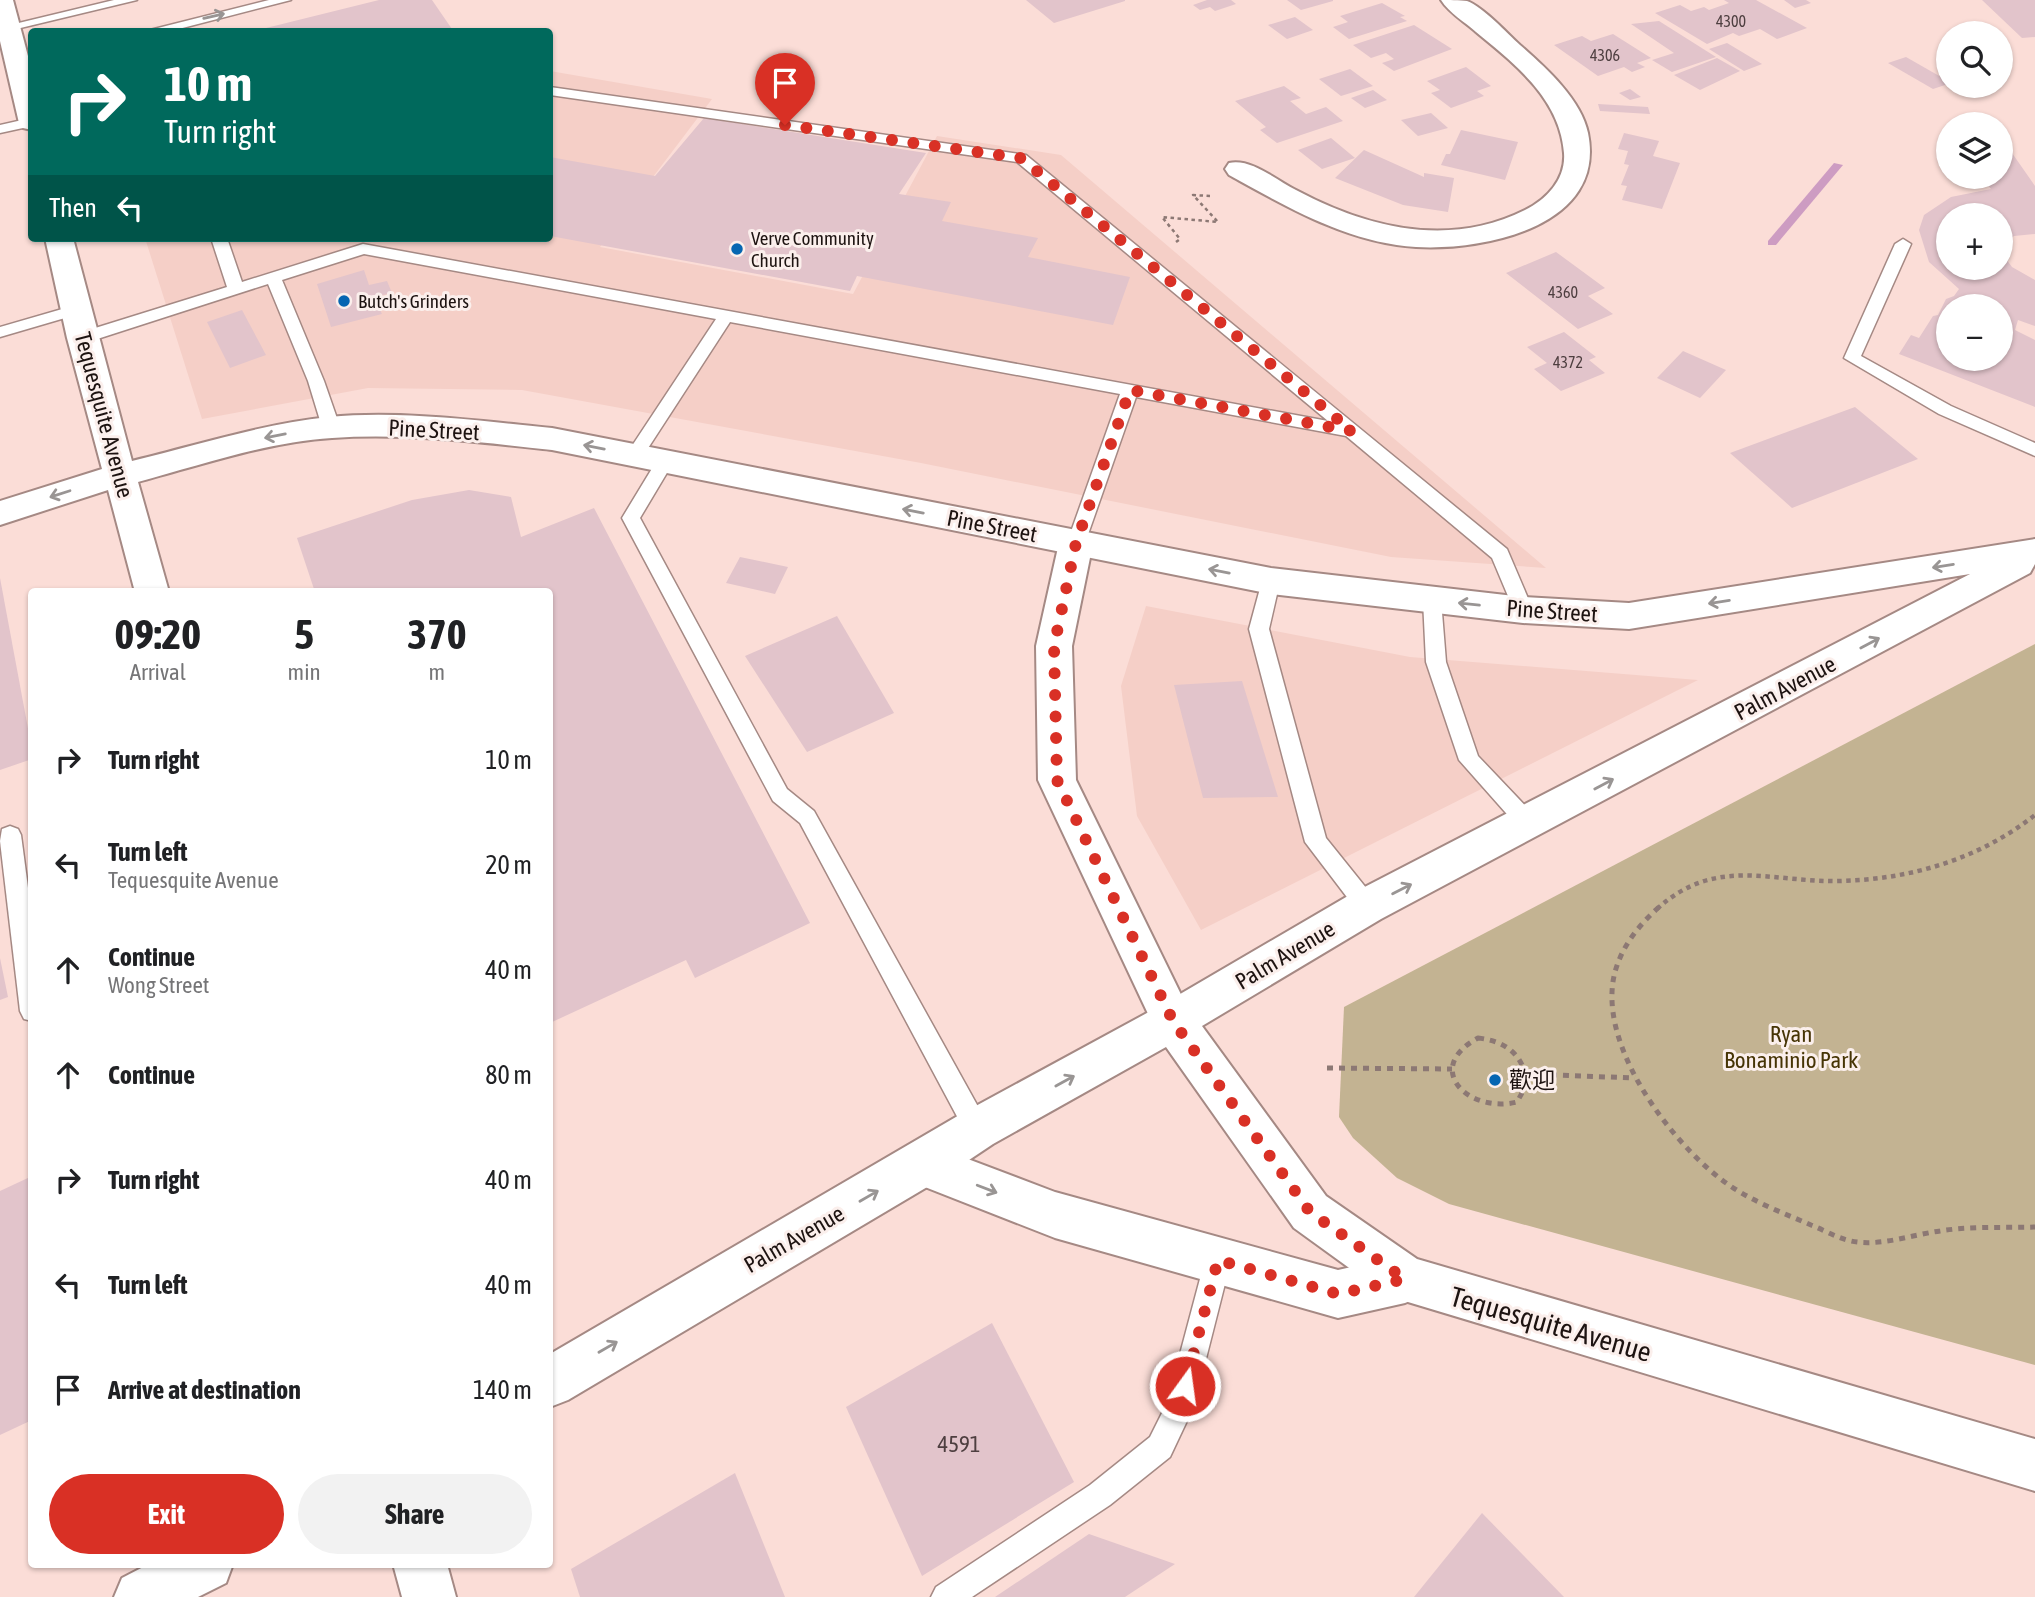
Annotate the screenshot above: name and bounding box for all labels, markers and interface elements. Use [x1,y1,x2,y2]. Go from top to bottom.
one-way arrow [202,9,225,22]
house number: 4300 [1716,12,1746,30]
map controls [1936,21,2013,371]
button: search [1936,21,2013,98]
house number: 4306 [1590,46,1620,64]
pin [755,53,815,125]
text: 10 m [164,55,252,111]
icon: right [49,56,140,147]
icon: arrive [766,64,804,102]
button: layers [1936,112,2013,189]
text: Turn right [164,113,277,150]
icon: left [111,189,149,227]
text: Then [49,193,97,223]
button: + [1936,203,2013,280]
place label: Verve Community Church [751,227,874,271]
marker: Verve Community Church [729,241,745,257]
house number: 4360 [1548,283,1578,301]
place label: Butch's Grinders [358,290,469,312]
marker: Butch's Grinders [336,293,352,309]
button: − [1936,294,2013,371]
street label: Tequesquite Avenue [69,329,139,501]
house number: 4372 [1553,353,1583,371]
street label: Pine Street [388,415,480,445]
one-way arrow [264,430,287,443]
one-way arrow [583,440,606,453]
one-way arrow [49,489,71,501]
one-way arrow [902,503,925,517]
street label: Pine Street [945,505,1039,547]
one-way arrow [1933,560,1955,573]
one-way arrow [1208,563,1231,577]
street label: Pine Street [1506,595,1598,627]
one-way arrow [1708,596,1731,609]
one-way arrow [1458,598,1480,611]
text: 09:20 [115,610,201,658]
text: 5 [294,610,314,658]
text: 370 [407,610,466,658]
one-way arrow [1859,635,1880,649]
street label: Palm Avenue [1730,650,1840,726]
text: Arrival [130,659,186,685]
text: min [288,659,321,685]
text: m [429,659,445,685]
icon: right [49,741,87,779]
text: Turn right [108,745,199,775]
text: 10 m [485,745,532,775]
one-way arrow [1593,777,1614,790]
text: Turn left [108,837,188,867]
icon: left [49,846,87,884]
text: 20 m [485,850,532,880]
text: Tequesquite Avenue [108,867,279,893]
one-way arrow [1391,881,1412,895]
street label: Palm Avenue [1231,915,1339,995]
text: Continue [108,942,195,972]
icon: ahead [49,951,87,989]
text: 40 m [485,955,532,985]
text: Wong Street [108,972,209,998]
park label: Ryan Bonaminio Park [1724,1021,1858,1073]
icon: ahead [49,1056,87,1094]
text: Continue [108,1060,195,1090]
text: 80 m [485,1060,532,1090]
place label: 歡迎 [1509,1067,1555,1093]
marker: 歡迎 [1487,1072,1503,1088]
one-way arrow [1054,1074,1074,1088]
icon: right [49,1161,87,1199]
text: Turn right [108,1165,199,1195]
text: 40 m [485,1165,532,1195]
one-way arrow [975,1183,997,1196]
one-way arrow [858,1189,878,1203]
street label: Palm Avenue [739,1200,849,1278]
icon: left [49,1266,87,1304]
text: Turn left [108,1270,188,1300]
text: 40 m [485,1270,532,1300]
street label: Tequesquite Avenue [1447,1280,1655,1368]
one-way arrow [598,1340,618,1354]
position arrow [1148,1349,1222,1423]
icon: arrive [49,1371,87,1409]
text: Arrive at destination [108,1375,301,1405]
text: 140 m [473,1375,532,1405]
house number: 4591 [937,1431,981,1457]
button: Exit [49,1474,284,1554]
button: Share [298,1474,532,1554]

